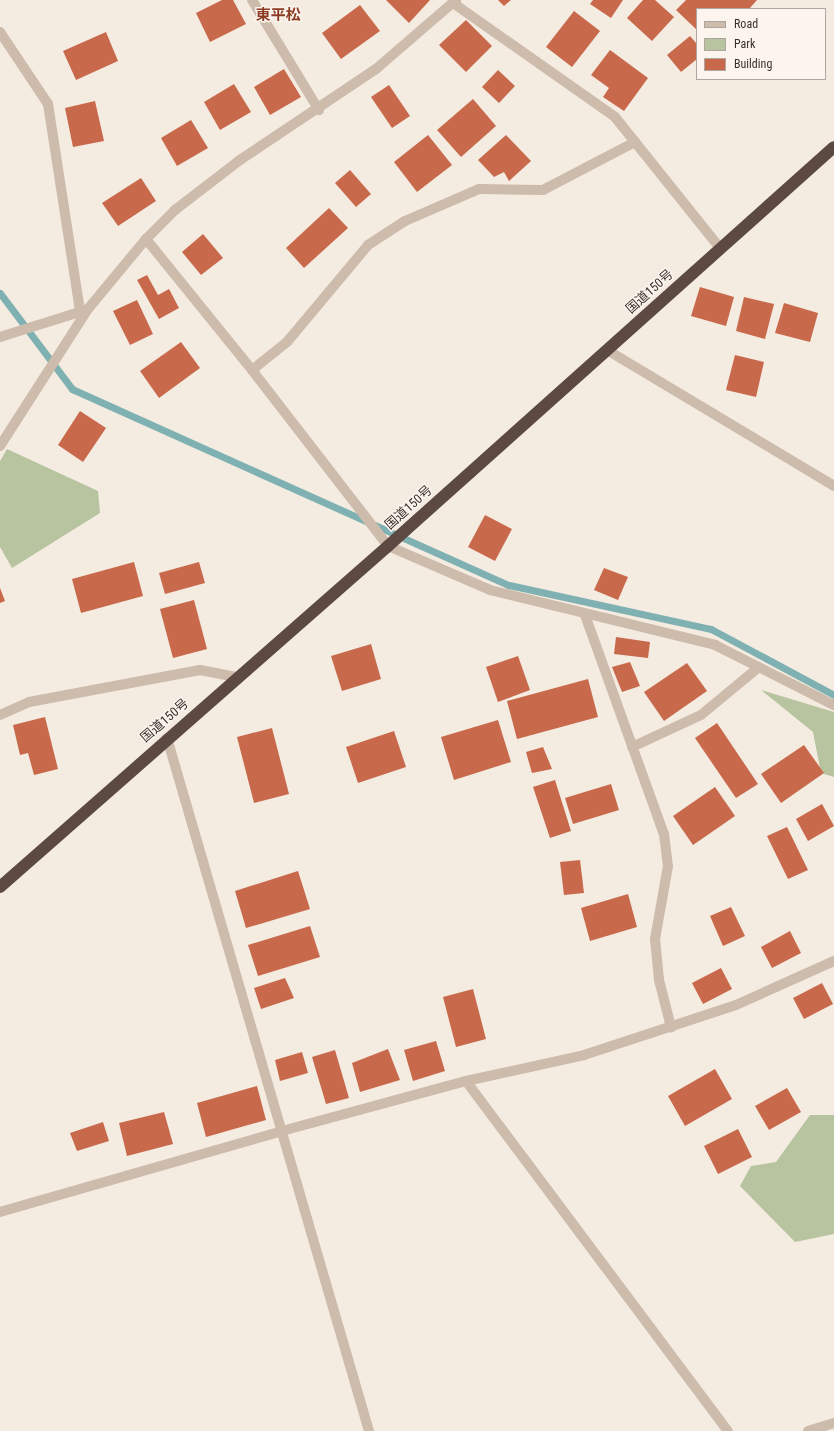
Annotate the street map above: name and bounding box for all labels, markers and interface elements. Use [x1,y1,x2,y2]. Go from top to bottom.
district label: 東平松 [256,7,300,25]
legend [696,8,826,80]
text: Road [734,17,758,31]
text: Park [734,37,755,51]
text: Building [734,57,772,71]
street label: 国道150号 [623,267,677,317]
street label: 国道150号 [382,483,436,533]
street label: 国道150号 [138,696,192,746]

